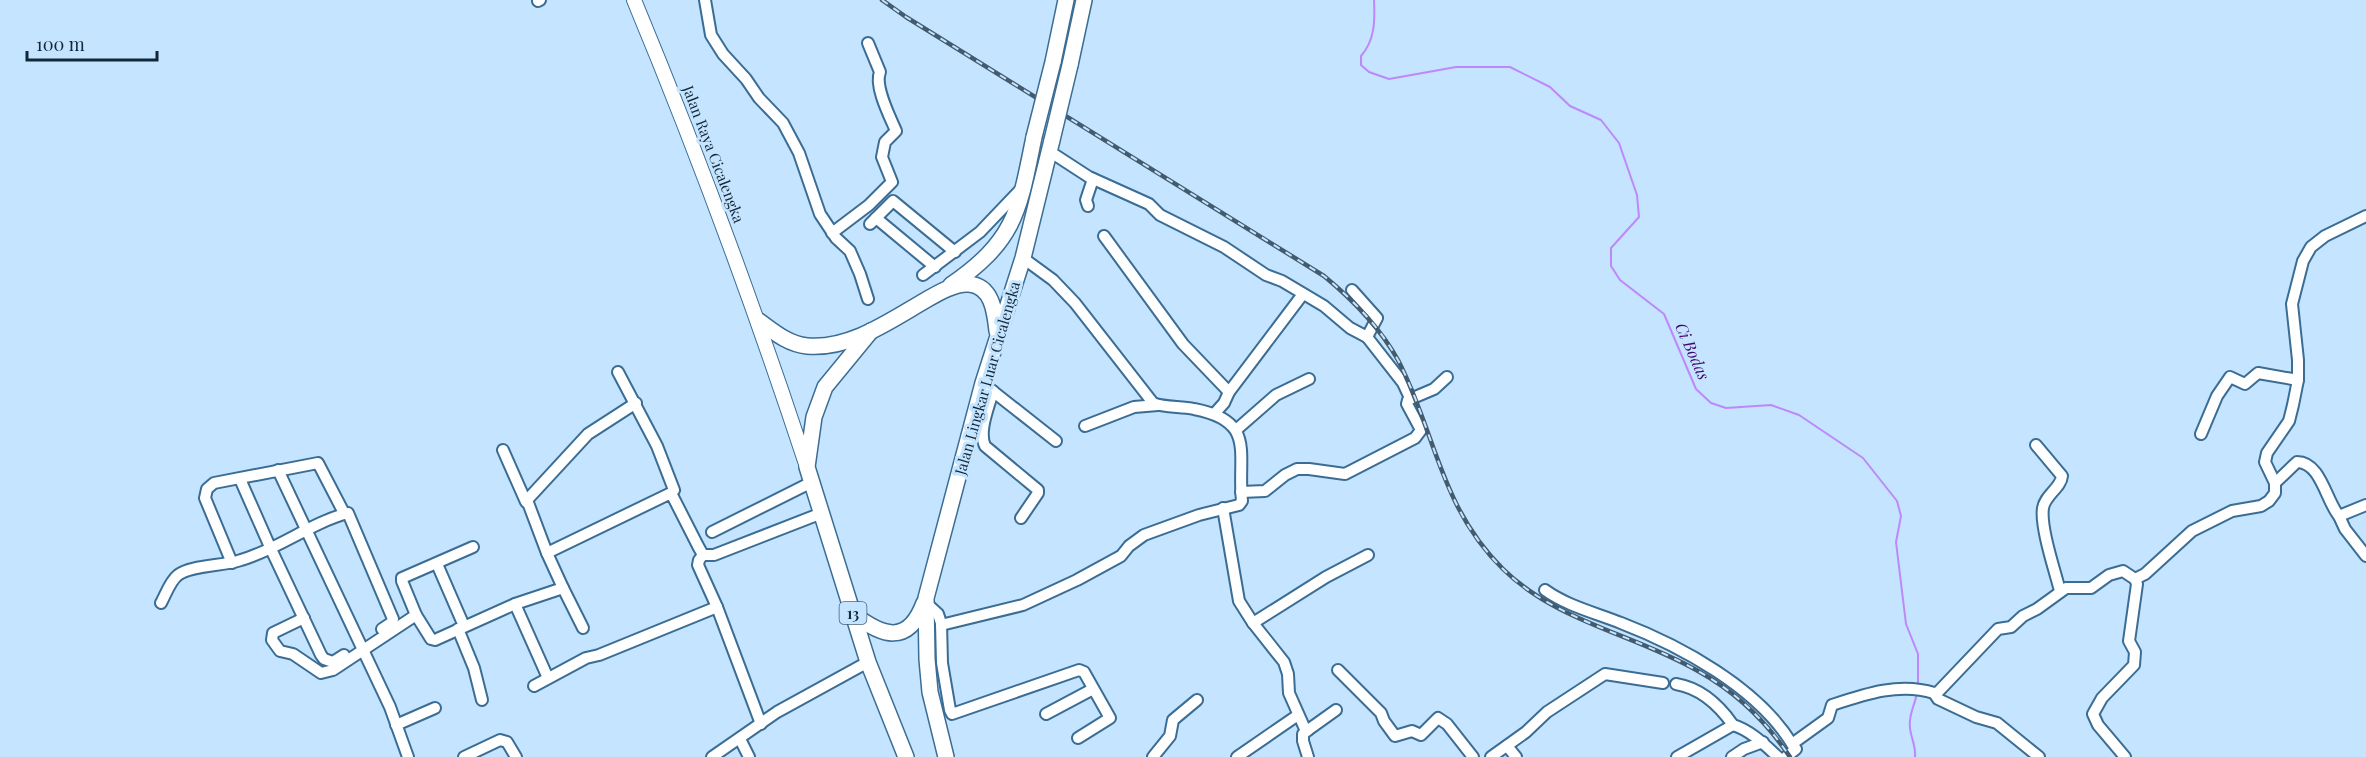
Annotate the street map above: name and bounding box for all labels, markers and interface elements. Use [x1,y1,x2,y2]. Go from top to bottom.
scale bar [27,24,158,62]
text: 100 m [36,32,85,56]
street label: Jalan Raya Cicalengka [678,82,750,226]
street label: Jalan Lingkar Luar Cicalengka [949,278,1024,478]
water label: Ci Bodas [1671,319,1715,383]
road number: 13 [840,602,866,624]

